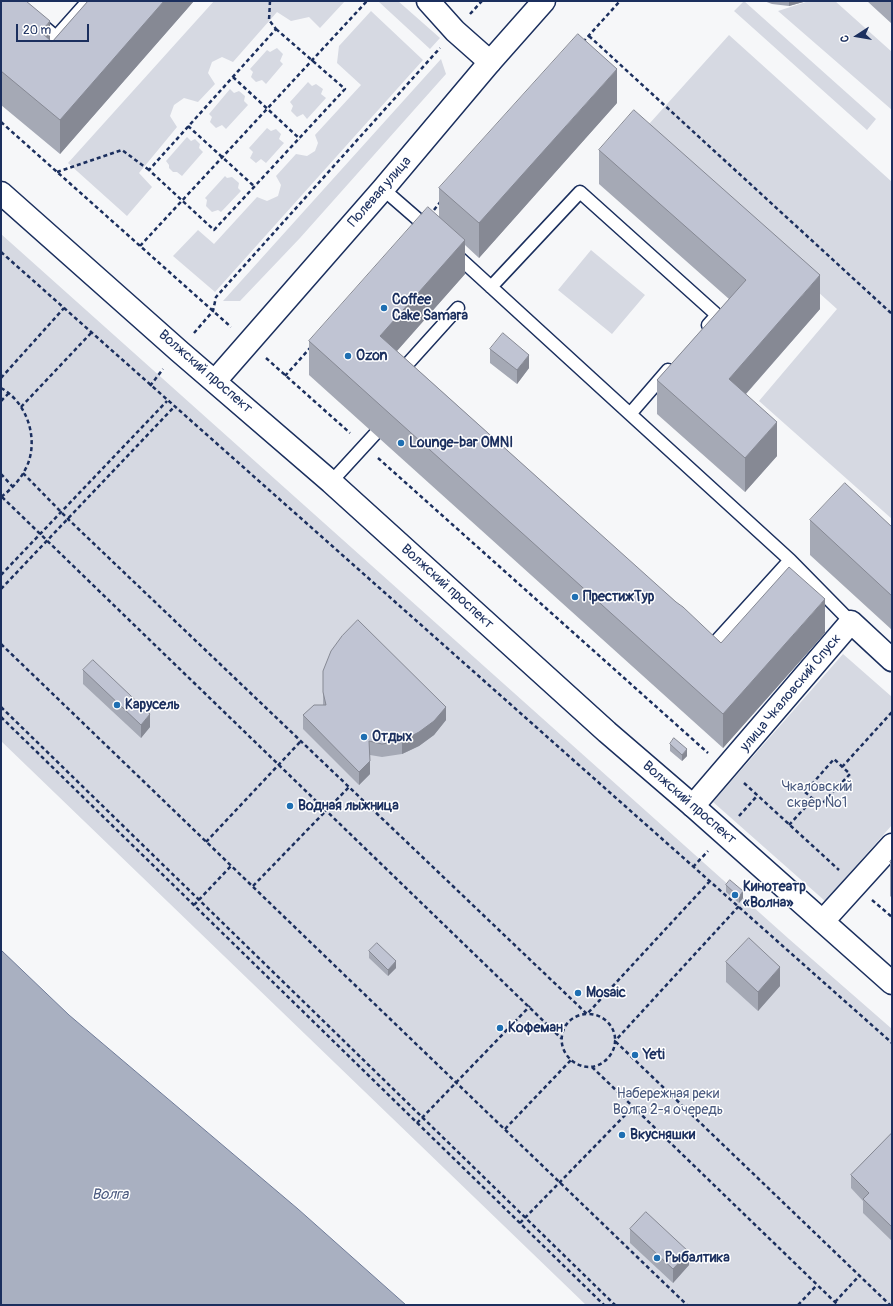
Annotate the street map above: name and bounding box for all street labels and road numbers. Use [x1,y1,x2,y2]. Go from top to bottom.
street label: Полевая улица [345,153,415,231]
street label: Волжский проспект [155,327,255,417]
street label: Волжский проспект [397,541,497,633]
street label: улица Чкаловский Спуск [737,631,845,755]
street label: Волжский проспект [639,758,739,848]

